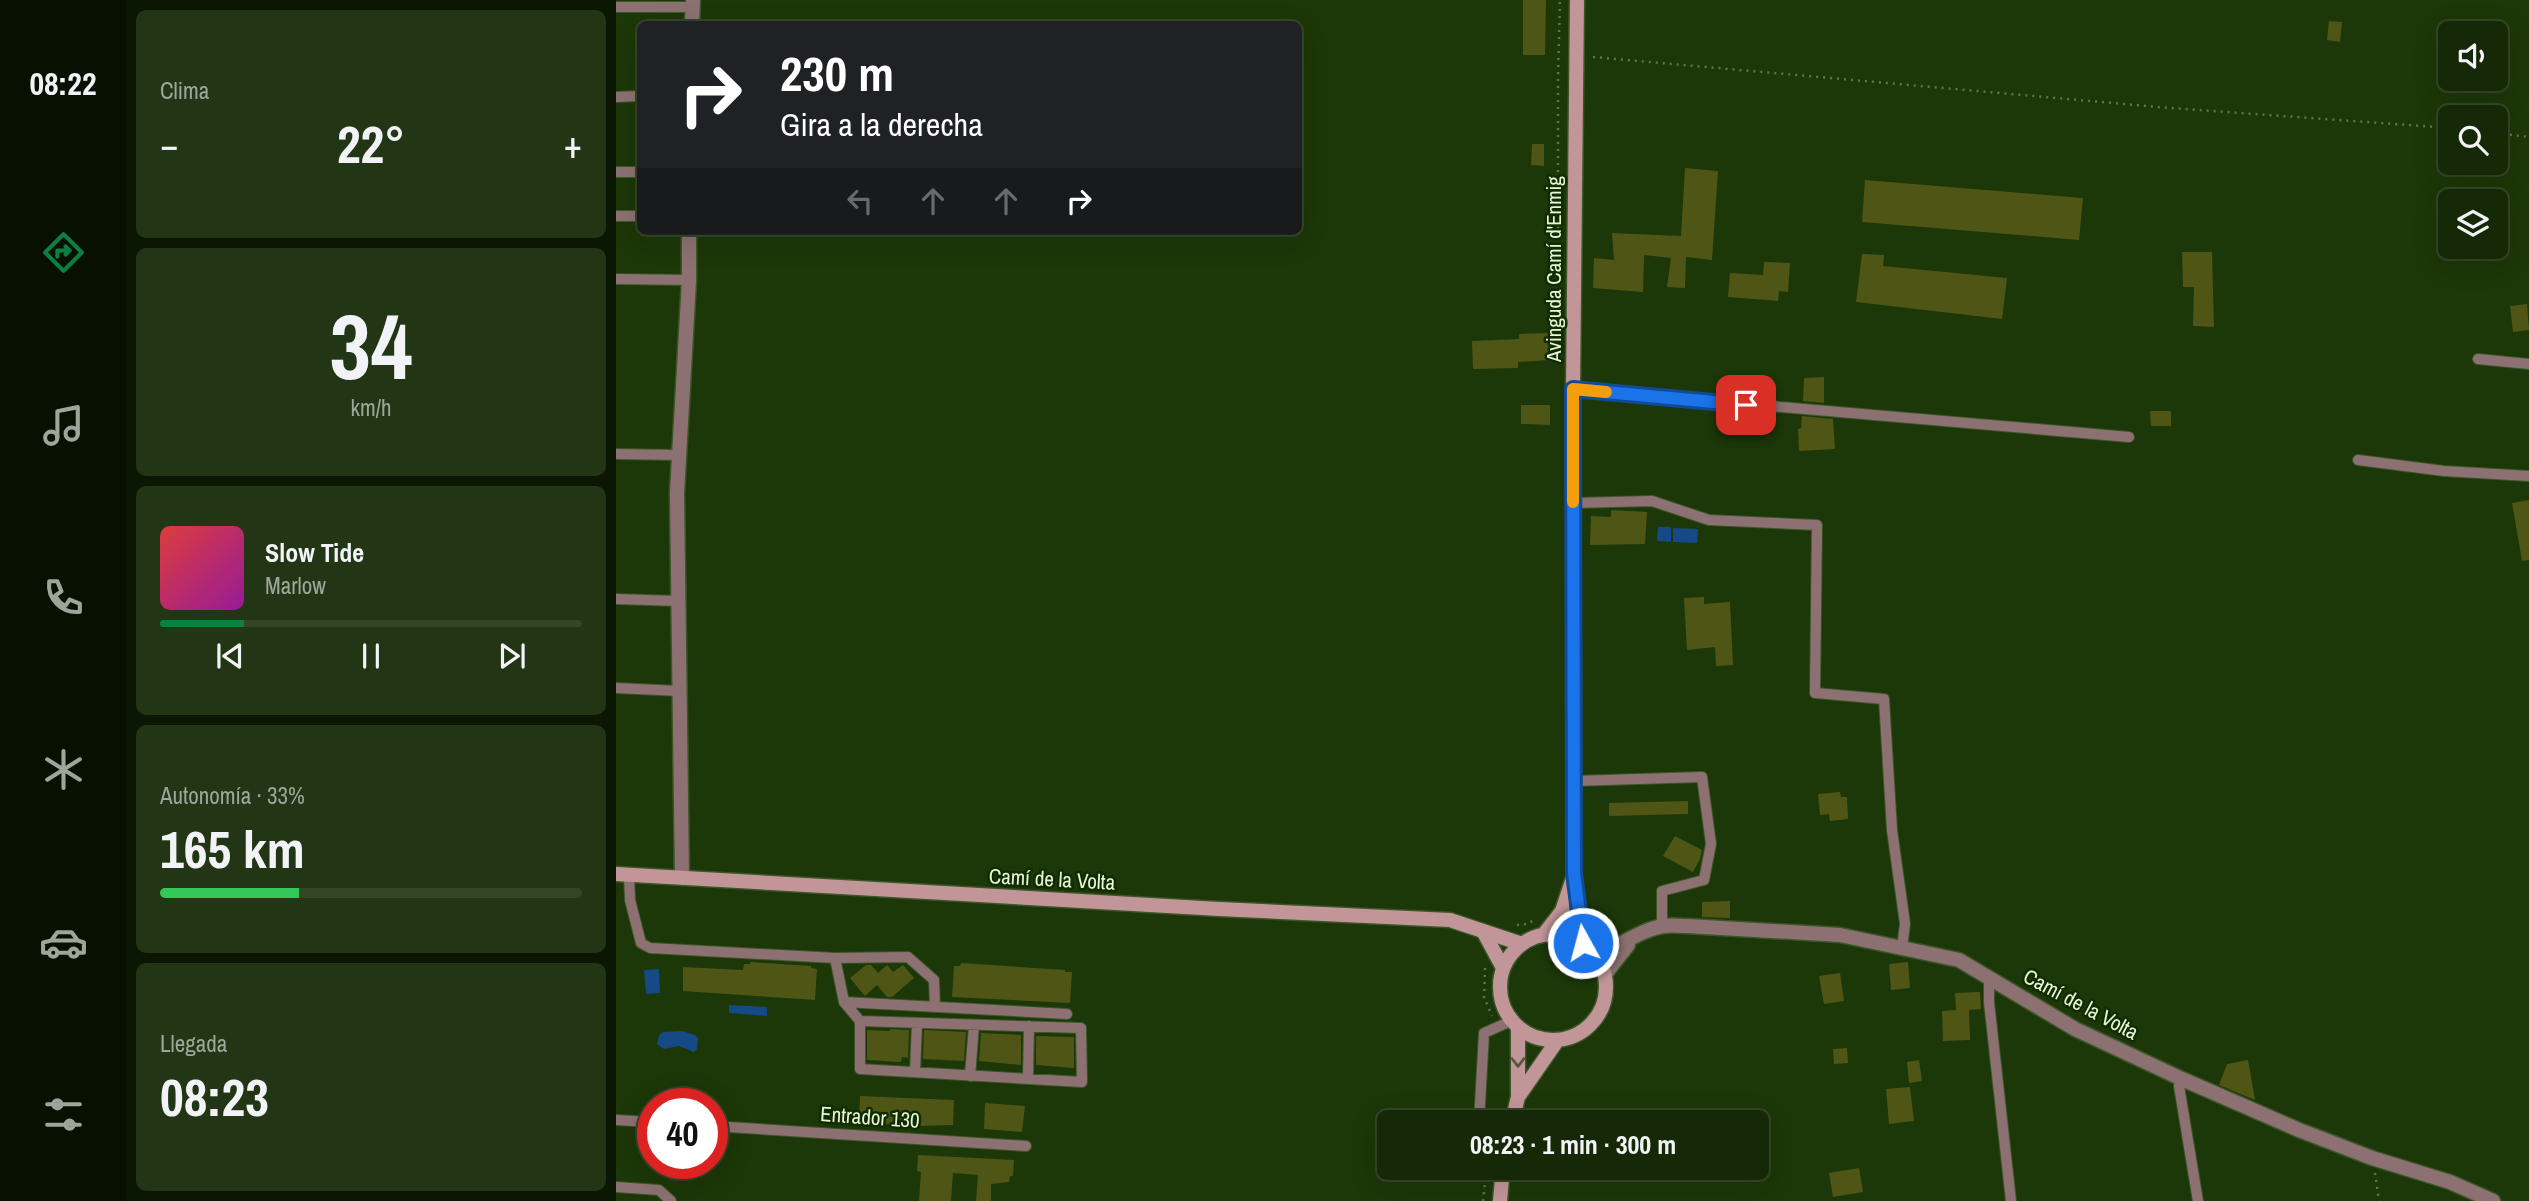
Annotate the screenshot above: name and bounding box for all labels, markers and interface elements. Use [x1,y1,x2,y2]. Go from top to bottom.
map controls [2438,21,2508,259]
button: sound [2438,21,2508,91]
text: 230 m [780,40,894,106]
icon: right [665,49,756,140]
text: 08:22 [29,62,97,105]
text: Clima [160,75,209,106]
text: Gira a la derecha [780,103,983,146]
button: search [2438,105,2508,175]
text: 22° [337,109,405,179]
text: − [160,119,178,170]
text: + [564,119,582,170]
street label: Avinguda Camí d'Enmig [1539,176,1568,363]
icon: left [841,182,879,220]
icon: ahead [914,182,952,220]
icon: ahead [987,182,1025,220]
icon: right [1060,182,1098,220]
button: layers [2438,189,2508,259]
icon: directions [39,228,88,277]
text: 34 [330,285,413,407]
pin [1716,375,1776,435]
icon: arrive [1727,386,1765,424]
text: km/h [351,392,391,423]
icon: music [39,401,88,450]
text: Slow Tide [265,535,364,570]
text: Marlow [265,570,326,601]
icon: phone [39,573,88,622]
icon: previous [211,637,249,675]
icon: pause [352,637,390,675]
icon: next [493,637,531,675]
icon: climate [39,745,88,794]
text: Autonomía · 33% [160,780,305,811]
text: 165 km [160,814,305,884]
street label: Camí de la Volta [988,861,1116,897]
position arrow [1546,906,1620,980]
icon: car [39,918,88,967]
street label: Camí de la Volta [2018,962,2144,1047]
text: Llegada [160,1028,227,1059]
one-way arrow [1510,1058,1526,1068]
text: 08:23 [160,1062,269,1132]
speed limit sign: 40 [637,1088,728,1179]
icon: filters [39,1090,88,1139]
street label: Entrador 130 [819,1099,921,1135]
text: 08:23 · 1 min · 300 m [1470,1127,1676,1162]

